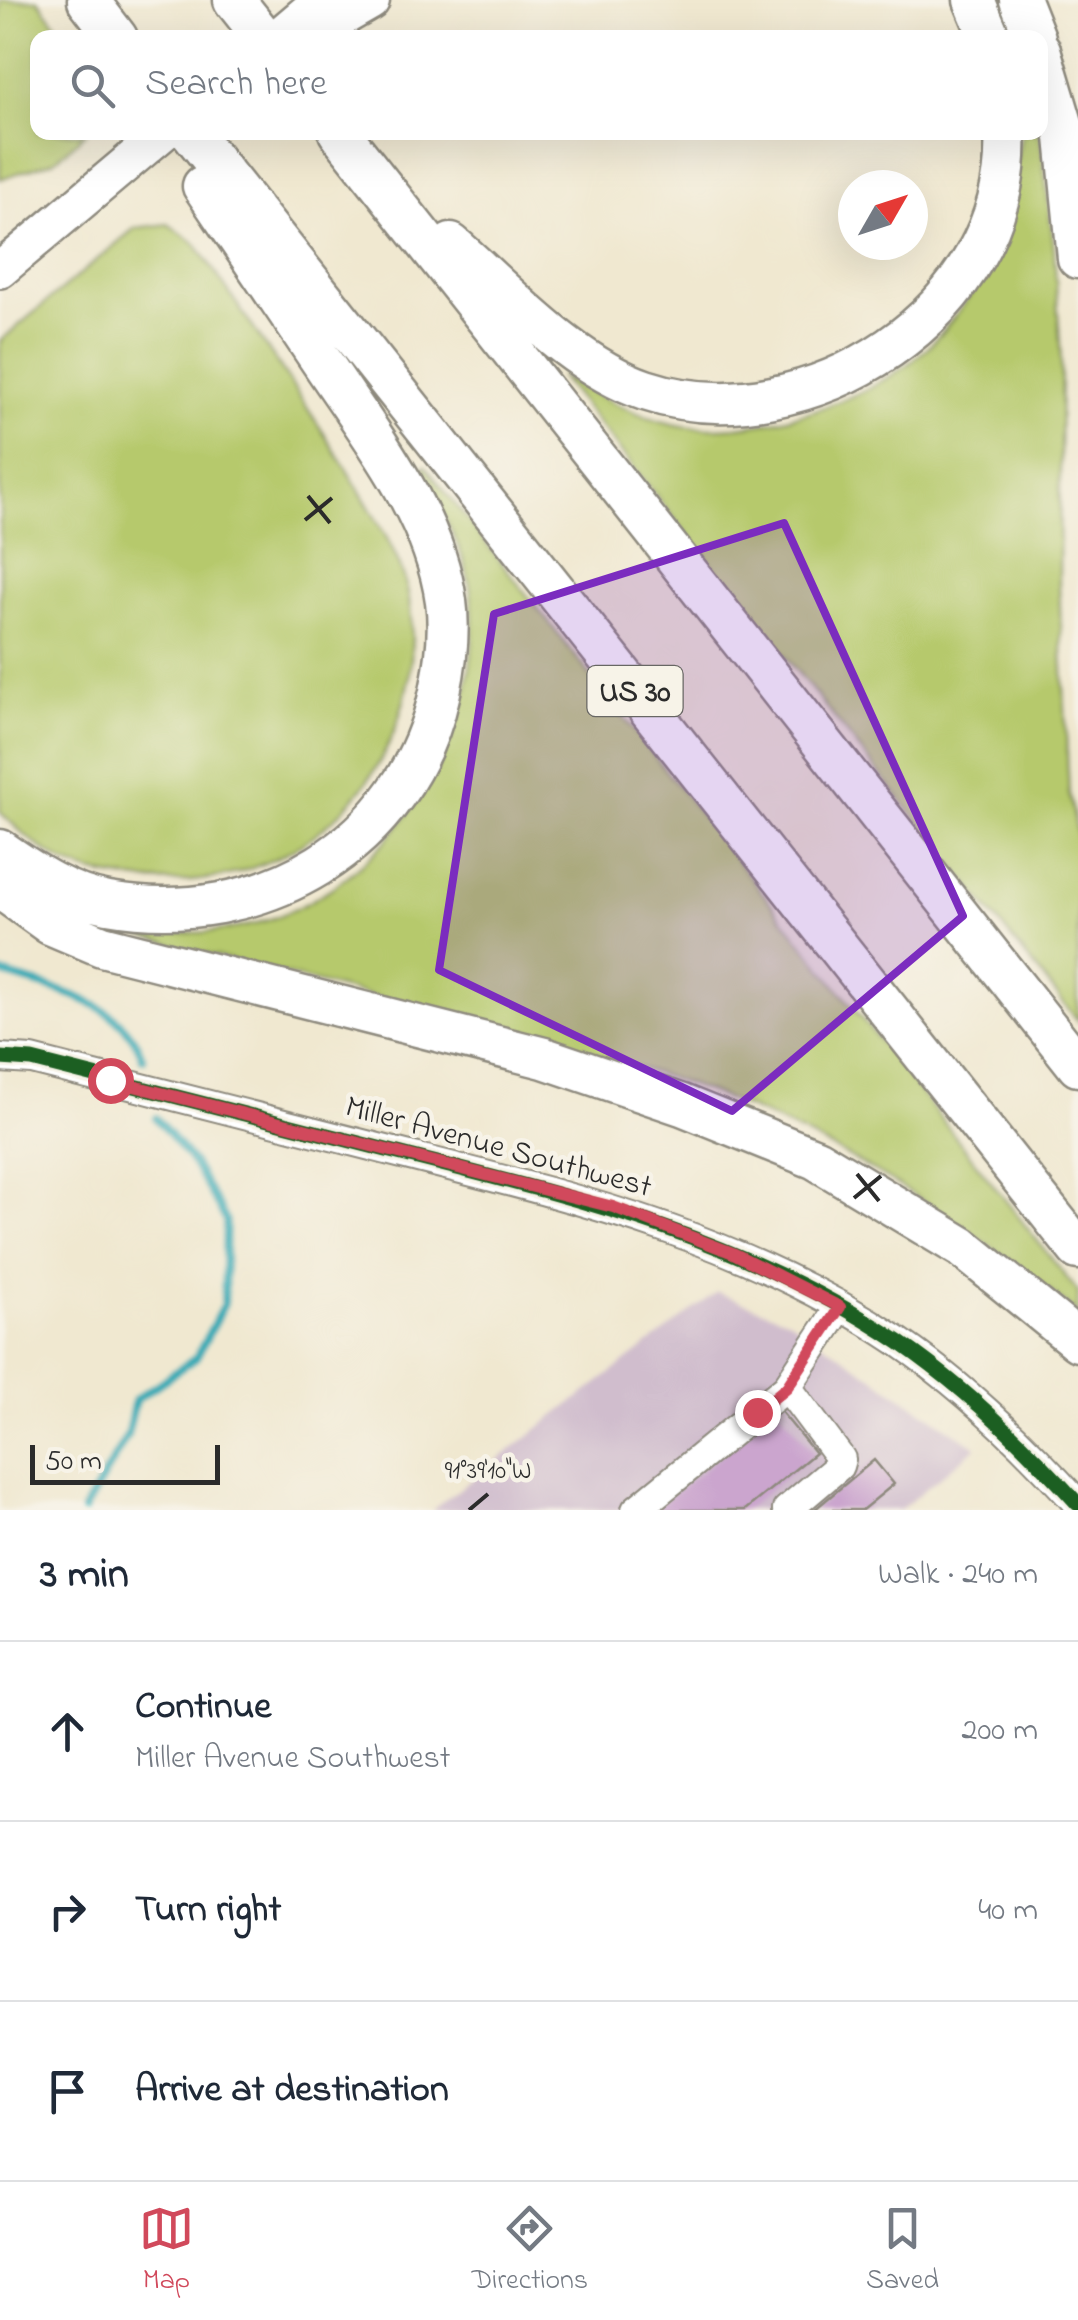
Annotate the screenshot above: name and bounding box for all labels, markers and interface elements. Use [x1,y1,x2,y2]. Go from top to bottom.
search box [30,30,1048,140]
text: Search here [145,57,327,113]
icon: search [65,58,120,113]
north arrow [838,170,928,260]
road number: US 30 [588,666,682,716]
route start [88,1058,134,1104]
street label: Miller Avenue Southwest [340,1085,657,1212]
route end [735,1390,781,1436]
scale bar [30,1440,220,1484]
text: 50 m [45,1442,102,1483]
text: 91°39'10"W [445,1454,531,1490]
text: 3 min [40,1545,129,1606]
text: Walk · 240 m [878,1552,1038,1599]
text: Continue [135,1680,271,1736]
icon: ahead [40,1704,95,1759]
text: 200 m [962,1708,1038,1755]
text: Miller Avenue Southwest [135,1736,451,1783]
text: Turn right [135,1883,281,1939]
icon: right [40,1884,95,1939]
text: 40 m [978,1888,1038,1935]
text: Arrive at destination [135,2063,449,2119]
icon: arrive [40,2064,95,2119]
tab: Map [139,2201,194,2302]
tab: Directions [472,2201,588,2302]
tab: Saved [866,2201,939,2302]

